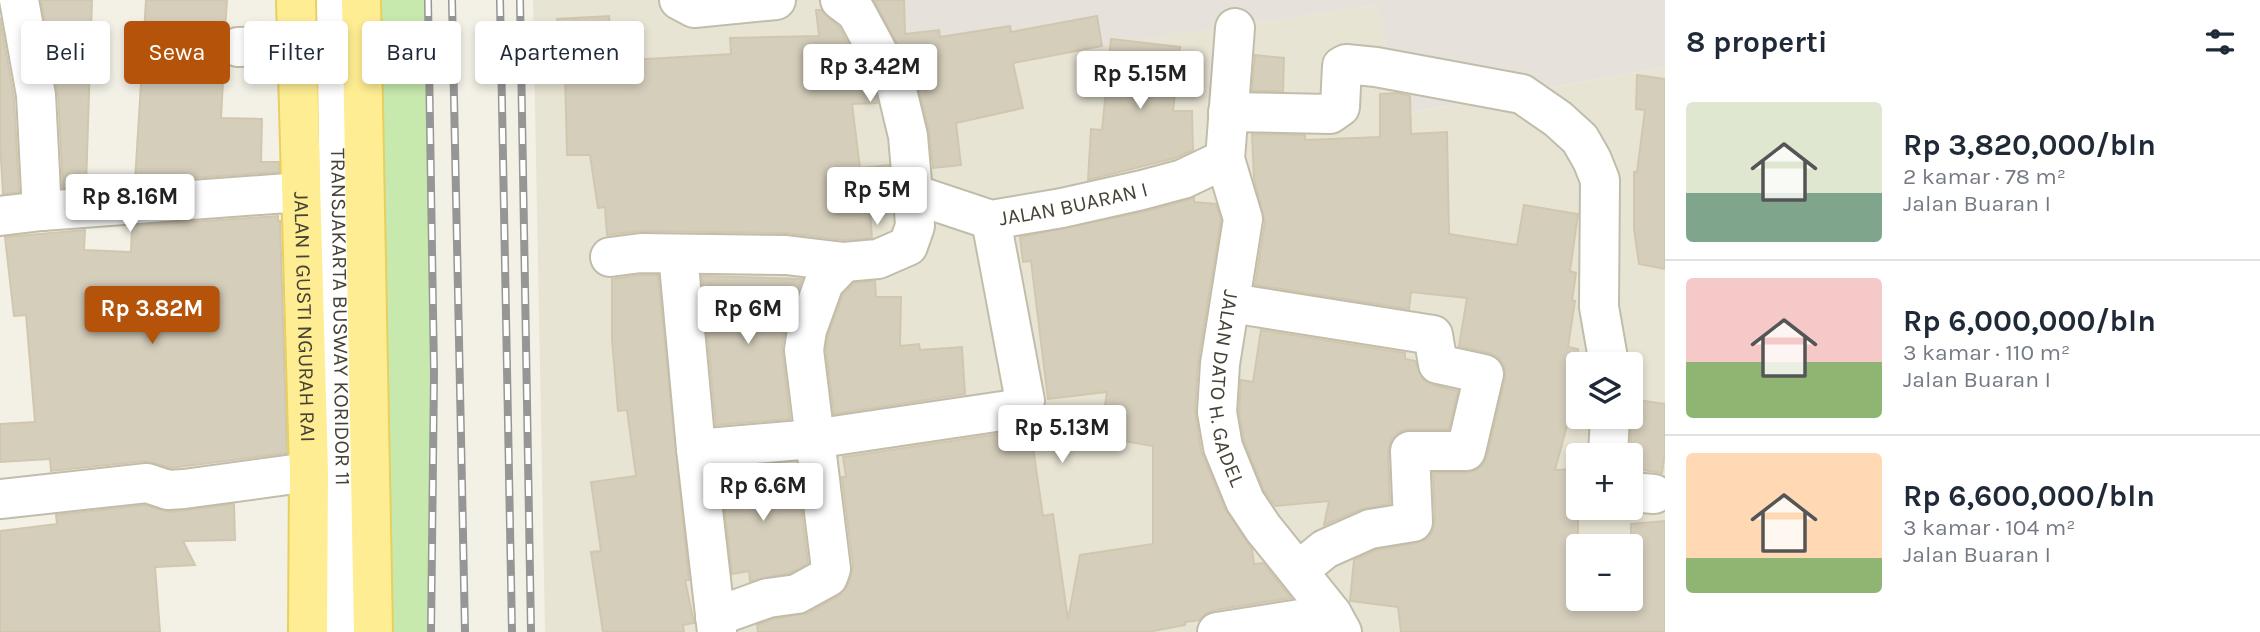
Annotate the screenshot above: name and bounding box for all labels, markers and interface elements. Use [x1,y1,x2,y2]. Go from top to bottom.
chip: Beli [21,21,110,84]
chip: Sewa [124,21,230,84]
chip: Filter [244,21,348,84]
chip: Baru [362,21,461,84]
chip: Apartemen [475,21,644,84]
icon: filters [2201,23,2239,61]
text: 8 properti [1686,24,1828,60]
pin: Rp 3.42M [798,44,942,104]
pin: Rp 5.15M [1068,52,1212,111]
text: Rp 3.42M [819,53,921,80]
text: Rp 5.15M [1093,60,1187,87]
text: Rp 3,820,000/bln [1903,127,2156,163]
icon: home [1742,130,1826,214]
street label: TRANSJAKARTA BUSWAY KORIDOR 11 [326,148,355,486]
text: 2 kamar · 78 m² [1903,163,2066,190]
pin: Rp 5M [828,168,926,227]
pin: Rp 8.16M [58,174,202,234]
text: Rp 5M [843,176,911,203]
street label: JALAN BUARAN I [997,177,1150,230]
text: Rp 8.16M [82,183,178,210]
text: Jalan Buaran I [1903,190,2051,217]
street label: JALAN I GUSTI NGURAH RAI [289,191,320,442]
pin: Rp 3.82M [80,286,224,346]
pin: Rp 6M [699,286,797,346]
street label: JALAN DATO H. GADEL [1204,288,1250,490]
text: Rp 3.82M [101,295,203,322]
text: Rp 6M [714,295,782,322]
text: Rp 6,000,000/bln [1903,303,2156,339]
icon: home [1742,306,1826,390]
text: 3 kamar · 110 m² [1903,339,2070,366]
map controls [1566,352,1643,611]
button: layers [1566,352,1643,429]
text: Jalan Buaran I [1903,366,2051,393]
pin: Rp 5.13M [990,406,1134,465]
text: Rp 5.13M [1014,414,1110,441]
button: + [1566,443,1643,520]
pin: Rp 6.6M [698,463,828,523]
text: Rp 6.6M [719,472,807,499]
text: Rp 6,600,000/bln [1903,478,2155,514]
icon: home [1742,481,1826,565]
text: 3 kamar · 104 m² [1903,514,2076,541]
button: − [1566,534,1643,611]
text: Jalan Buaran I [1903,541,2051,568]

